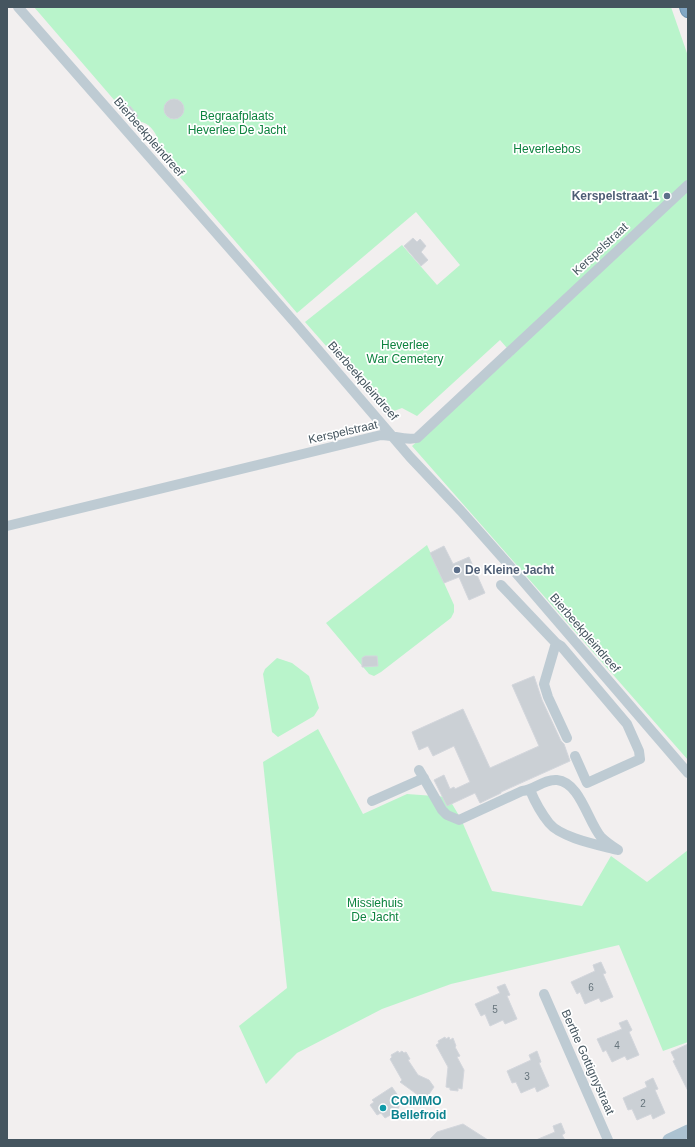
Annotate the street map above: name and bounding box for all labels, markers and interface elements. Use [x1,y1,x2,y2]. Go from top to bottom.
street label: Bierbeekpleindreef [111,95,188,180]
park label: Begraafplaats Heverlee De Jacht [188,109,287,137]
park label: Heverleebos [513,142,581,156]
place label: Kerspelstraat-1 [572,189,659,203]
marker: Kerspelstraat-1 [662,191,672,201]
street label: Kerspelstraat [569,219,631,278]
park label: Heverlee War Cemetery [367,338,443,366]
street label: Bierbeekpleindreef [325,339,402,424]
street label: Kerspelstraat [307,417,380,447]
place label: De Kleine Jacht [465,563,554,577]
marker: De Kleine Jacht [452,565,462,575]
street label: Bierbeekpleindreef [547,591,624,676]
park label: Missiehuis De Jacht [347,896,403,924]
house number: 6 [588,982,594,993]
house number: 5 [492,1004,498,1015]
street label: Berthe Gottignystraat [559,1007,618,1117]
house number: 4 [614,1040,620,1051]
house number: 3 [524,1071,530,1082]
place label: COIMMO Bellefroid [391,1094,446,1122]
house number: 2 [640,1098,646,1109]
marker: COIMMO Bellefroid [378,1103,388,1113]

